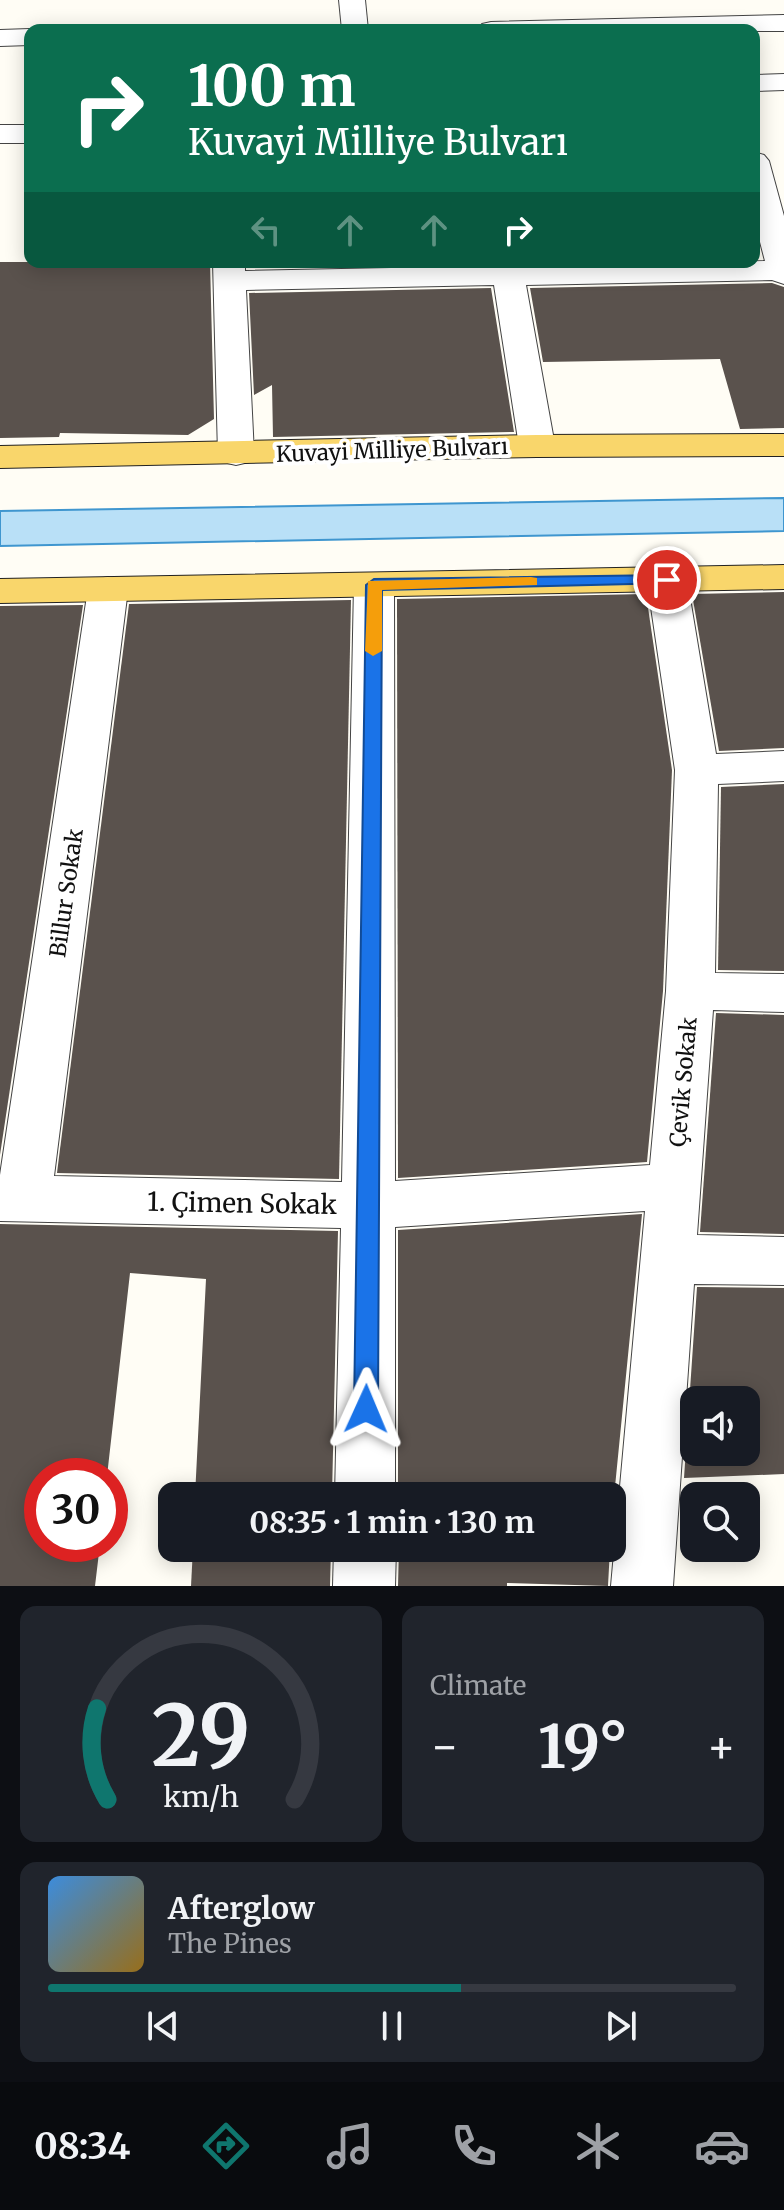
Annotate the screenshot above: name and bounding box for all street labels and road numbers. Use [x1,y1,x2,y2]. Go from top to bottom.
street label: Kuvayi Milliye Bulvarı [275,432,509,468]
street label: Billur Sokak [43,827,89,959]
street label: Çevik Sokak [663,1016,703,1148]
street label: 1. Çimen Sokak [147,1185,338,1221]

